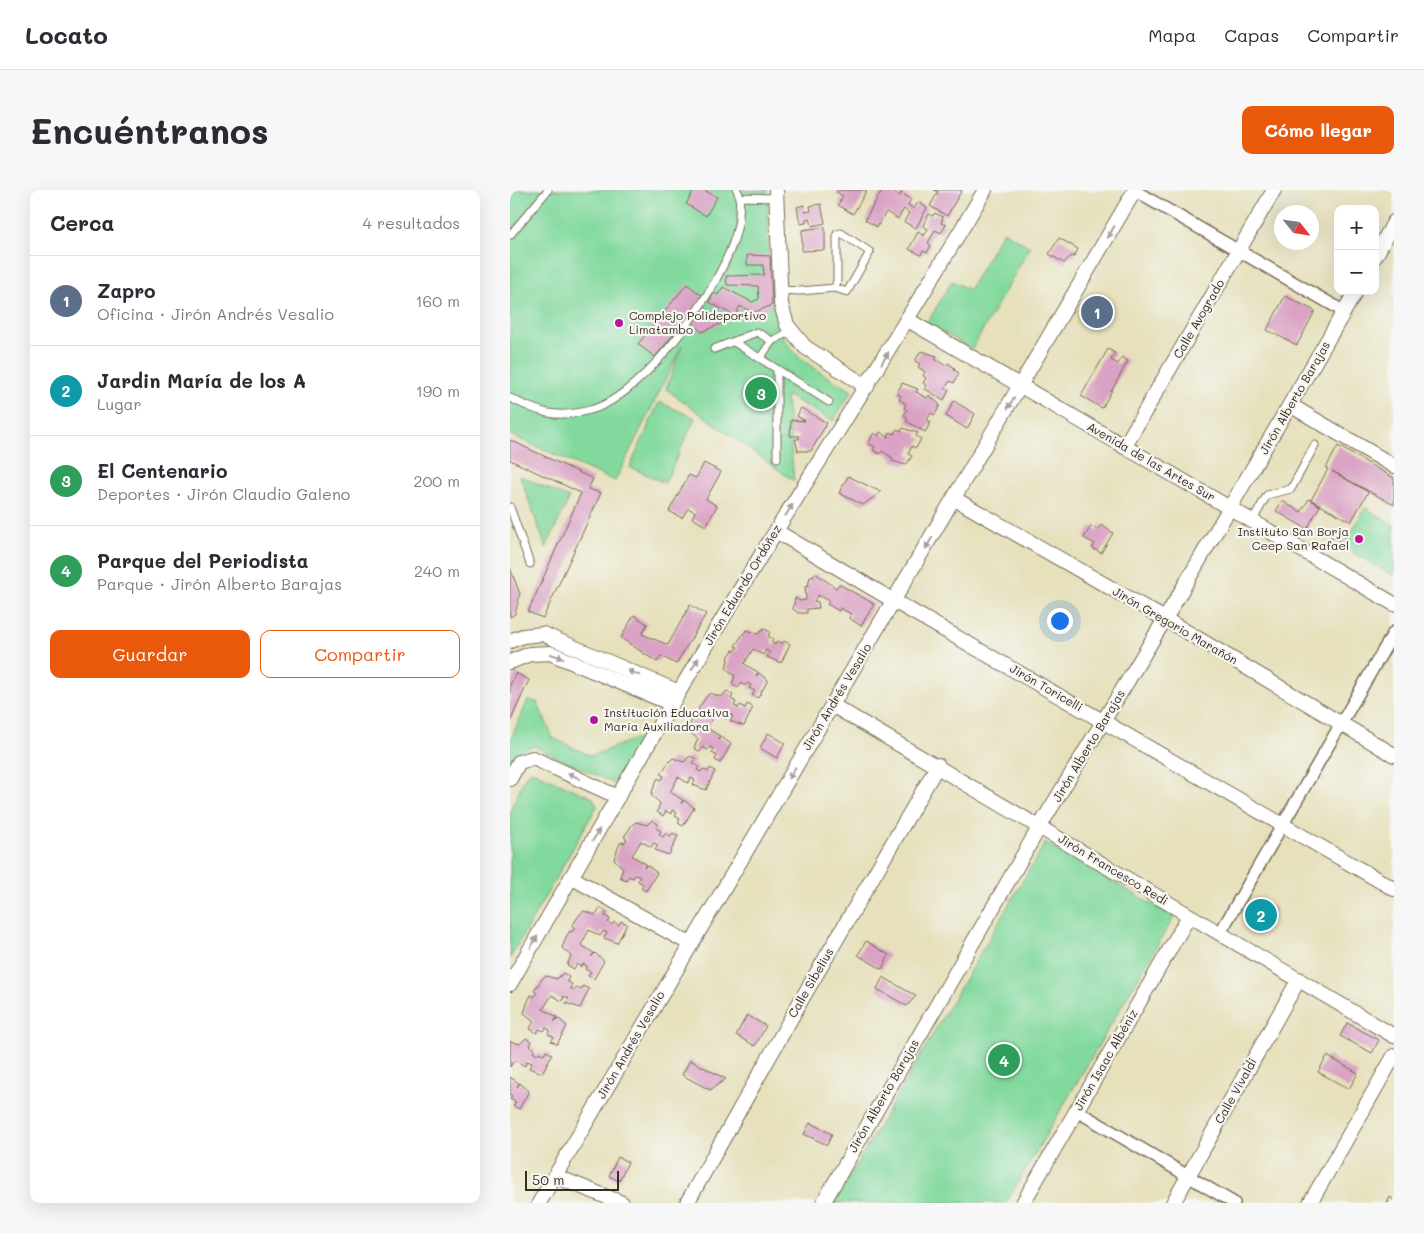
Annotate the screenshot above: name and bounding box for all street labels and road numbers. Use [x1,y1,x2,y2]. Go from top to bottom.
street label: Calle Avogrado [1169,276,1227,361]
street label: Jirón Alberto Barajas [1255,338,1333,457]
street label: Avenida de las Artes Sur [1085,418,1218,504]
street label: Jirón Eduardo Ordóñez [700,521,785,648]
street label: Jirón Gregorio Marañón [1110,583,1241,668]
street label: Jirón Andrés Vesalio [798,640,874,753]
street label: Jirón Toricelli [1007,660,1086,714]
street label: Jirón Alberto Barajas [1048,686,1128,805]
street label: Jirón Francesco Redi [1056,830,1171,908]
street label: Calle Sibelius [784,945,837,1020]
street label: Jirón Andrés Vesalio [593,988,668,1101]
street label: Jirón Isaac Albéniz [1070,1006,1141,1113]
street label: Jirón Alberto Barajas [844,1036,922,1155]
street label: Calle Vivaldi [1210,1055,1260,1126]

